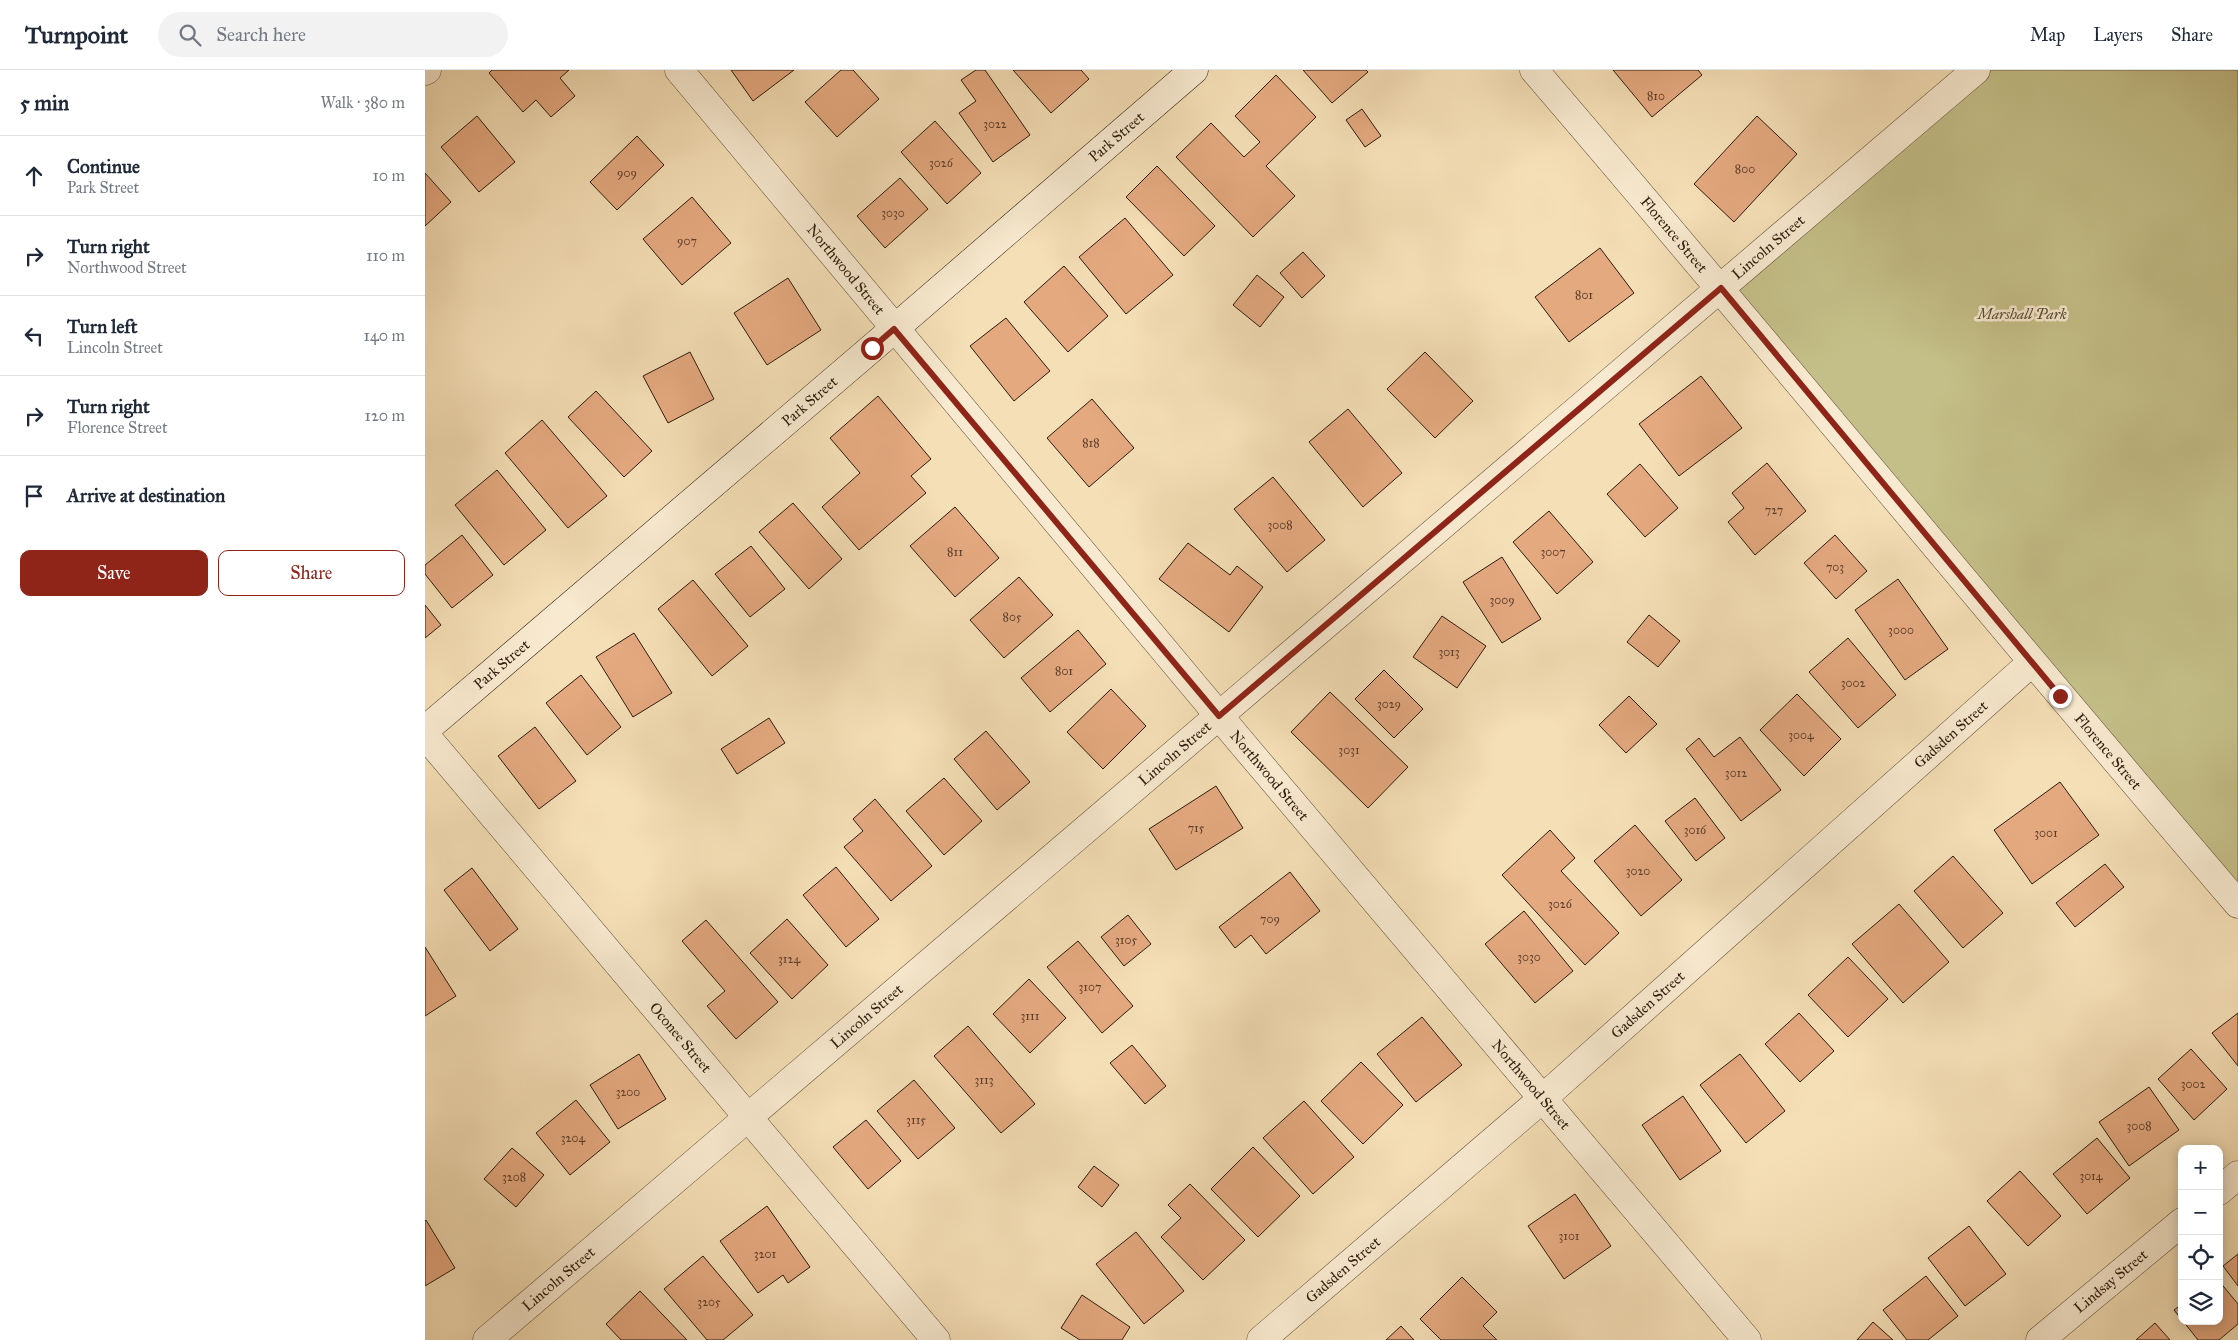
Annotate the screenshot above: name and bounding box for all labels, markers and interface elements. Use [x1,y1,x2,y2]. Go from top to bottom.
search box [158,12,508,57]
text: Turnpoint [25,20,128,50]
icon: search [176,21,204,49]
text: Search here [216,23,306,46]
text: Map [2030,24,2065,46]
text: Layers [2093,24,2143,46]
text: Share [2171,24,2213,46]
house number: 810 [1647,89,1665,103]
text: 5 min [20,90,69,116]
text: Walk · 380 m [321,93,405,112]
street label: Park Street [1085,108,1149,166]
house number: 3022 [983,117,1007,131]
text: Continue [67,155,140,178]
house number: 3026 [929,156,954,170]
icon: ahead [20,162,48,190]
house number: 800 [1735,162,1755,176]
text: 10 m [373,166,405,185]
house number: 909 [617,166,637,180]
text: Park Street [67,178,139,197]
street label: Florence Street [1637,193,1712,277]
house number: 3030 [881,206,905,220]
street label: Lincoln Street [1728,211,1809,283]
street label: Northwood Street [803,221,889,319]
house number: 907 [677,234,697,248]
text: Turn right [67,235,150,258]
icon: right [20,242,48,270]
text: 110 m [366,246,405,265]
text: Northwood Street [67,258,187,277]
house number: 801 [1575,288,1593,302]
park label: Marshall Park [1975,305,2067,323]
text: Turn left [67,315,137,338]
icon: left [20,322,48,350]
text: 140 m [364,326,405,345]
route start [861,337,884,360]
text: Lincoln Street [67,338,163,357]
street label: Park Street [778,372,842,430]
text: Turn right [67,395,150,418]
icon: right [20,402,48,430]
text: 120 m [365,406,405,425]
text: Florence Street [67,418,168,437]
house number: 818 [1082,436,1100,450]
icon: arrive [20,482,48,510]
text: Arrive at destination [67,484,225,507]
house number: 727 [1765,503,1783,517]
house number: 3008 [1267,518,1293,532]
house number: 811 [947,545,963,559]
house number: 3007 [1540,545,1566,559]
button: Save [20,550,208,596]
button: Share [218,550,405,596]
house number: 703 [1826,560,1844,574]
house number: 3009 [1489,593,1515,607]
house number: 805 [1003,610,1022,624]
house number: 3000 [1888,623,1914,637]
street label: Park Street [470,635,534,693]
house number: 3013 [1438,645,1460,659]
house number: 801 [1055,664,1073,678]
house number: 3002 [1841,676,1865,690]
route end [2049,685,2072,708]
street label: Gadsden Street [1910,696,1992,772]
house number: 3029 [1377,697,1401,711]
street label: Florence Street [2071,710,2146,794]
street label: Lincoln Street [1135,717,1215,789]
street label: Northwood Street [1226,727,1313,825]
house number: 3004 [1788,728,1814,742]
house number: 3031 [1338,743,1360,757]
house number: 3012 [1725,766,1747,780]
house number: 715 [1188,821,1205,835]
house number: 3016 [1684,823,1707,837]
house number: 3001 [2034,826,2058,840]
house number: 3020 [1626,864,1650,878]
house number: 3026 [1548,897,1573,911]
house number: 709 [1260,912,1280,926]
house number: 3105 [1115,933,1137,947]
house number: 3030 [1517,950,1541,964]
house number: 3124 [778,952,800,966]
street label: Gadsden Street [1607,967,1689,1042]
street label: Lincoln Street [827,980,907,1052]
house number: 3107 [1079,980,1101,994]
street label: Oconee Street [646,999,716,1077]
house number: 3111 [1020,1009,1040,1023]
street label: Northwood Street [1488,1036,1575,1134]
house number: 3113 [974,1073,994,1087]
house number: 3002 [2181,1077,2205,1091]
house number: 3200 [616,1085,640,1099]
house number: 3115 [906,1113,926,1127]
house number: 3008 [2126,1119,2152,1133]
house number: 3204 [561,1131,586,1145]
map controls [2178,1145,2223,1325]
button: + [2178,1145,2223,1190]
house number: 3014 [2079,1169,2103,1183]
house number: 3208 [502,1170,526,1184]
button: − [2178,1190,2223,1235]
house number: 3101 [1558,1229,1580,1243]
street label: Gadsden Street [1302,1232,1385,1307]
button: locate [2178,1235,2223,1280]
street label: Lincoln Street [518,1242,599,1315]
street label: Lindsay Street [2070,1245,2152,1317]
house number: 3201 [754,1247,776,1261]
button: layers [2178,1280,2223,1325]
house number: 3205 [697,1295,721,1309]

